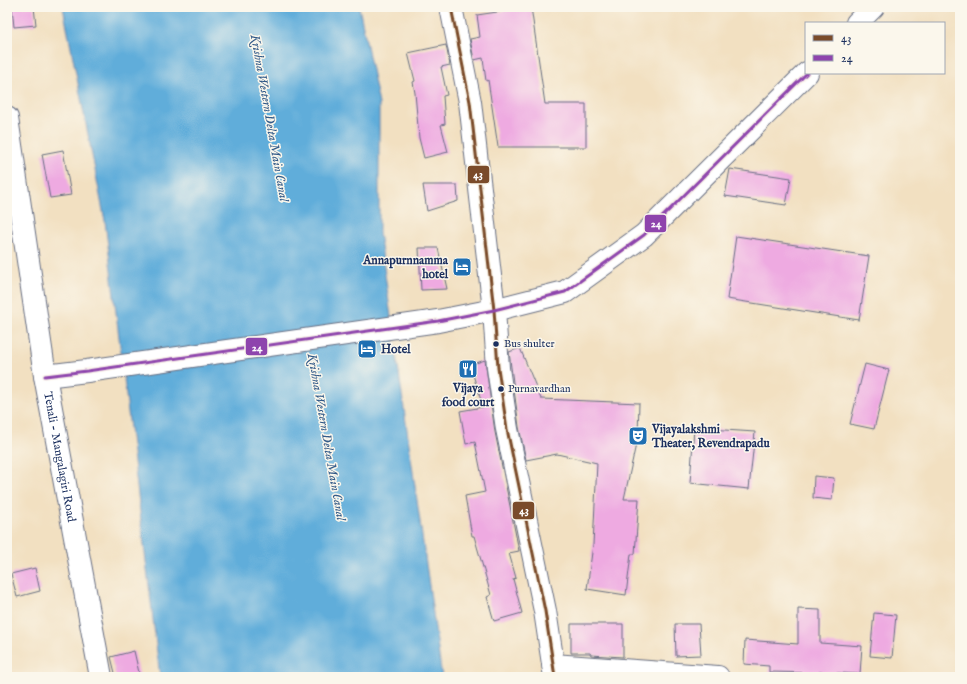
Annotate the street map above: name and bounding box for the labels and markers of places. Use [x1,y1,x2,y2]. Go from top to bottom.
place label: Annapurnnamma hotel [362,253,449,282]
hotel icon: Annapurnnamma hotel [451,256,473,278]
place label: Bus shulter [504,337,554,351]
hotel icon: Hotel [356,338,378,360]
marker: Bus shulter [491,339,501,349]
place label: Hotel [381,342,411,357]
restaurant icon: Vijaya food court [457,358,479,380]
place label: Vijaya food court [442,381,495,410]
place label: Purnavardhan [508,382,571,396]
marker: Purnavardhan [496,384,506,394]
place label: Vijayalakshmi Theater, Revendrapadu [651,422,770,452]
theatre icon: Vijayalakshmi Theater, Revendrapadu [627,425,649,447]

